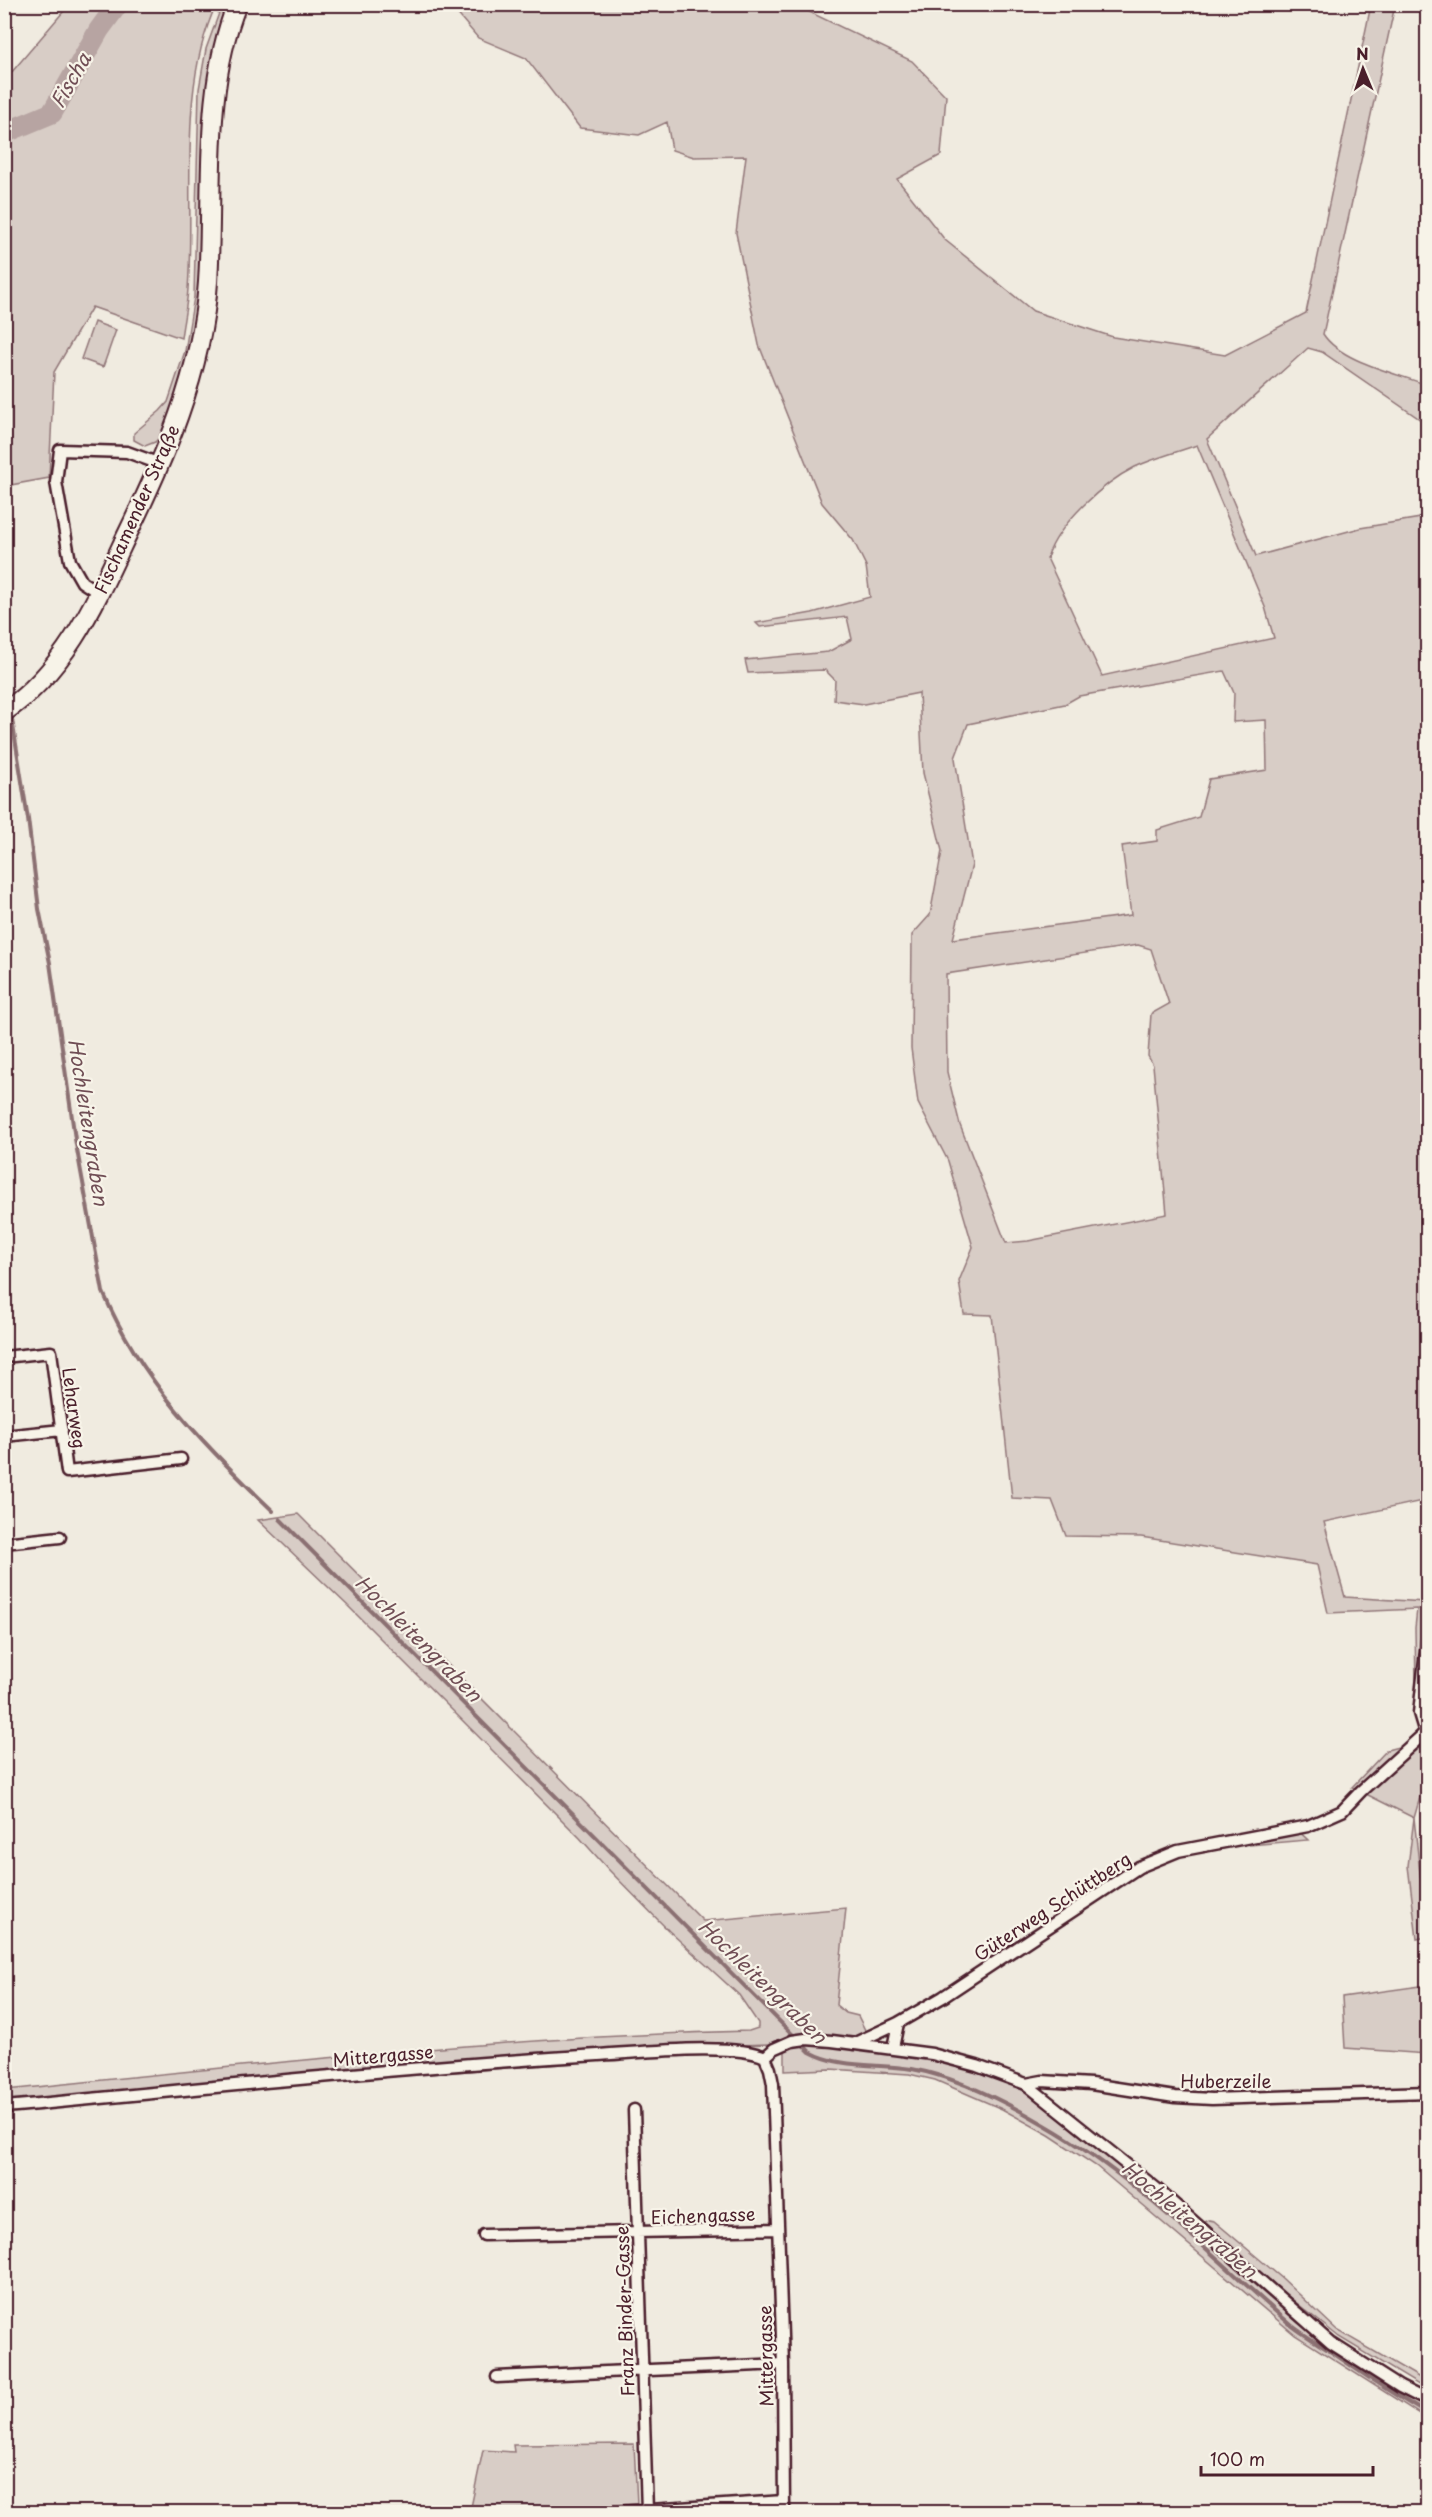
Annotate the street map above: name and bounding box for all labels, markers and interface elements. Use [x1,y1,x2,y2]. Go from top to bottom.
north arrow [1333,39,1393,99]
text: N [1356,41,1369,65]
water label: Fischa [42,46,98,113]
street label: Fischamender Straße [86,420,186,598]
water label: Hochleitengraben [61,1036,117,1209]
street label: Leharweg [56,1366,94,1450]
water label: Hochleitengraben [349,1568,490,1709]
street label: Güterweg Schüttberg [968,1845,1136,1967]
water label: Hochleitengraben [692,1912,835,2051]
street label: Mittergasse [331,2037,435,2073]
street label: Huberzeile [1180,2067,1272,2094]
water label: Hochleitengraben [1116,2153,1265,2286]
street label: Eichengasse [650,2200,756,2230]
street label: Franz Binder-Gasse [608,2225,640,2397]
street label: Mittergasse [751,2305,779,2407]
scale bar [1201,2439,1374,2477]
text: 100 m [1210,2445,1265,2472]

